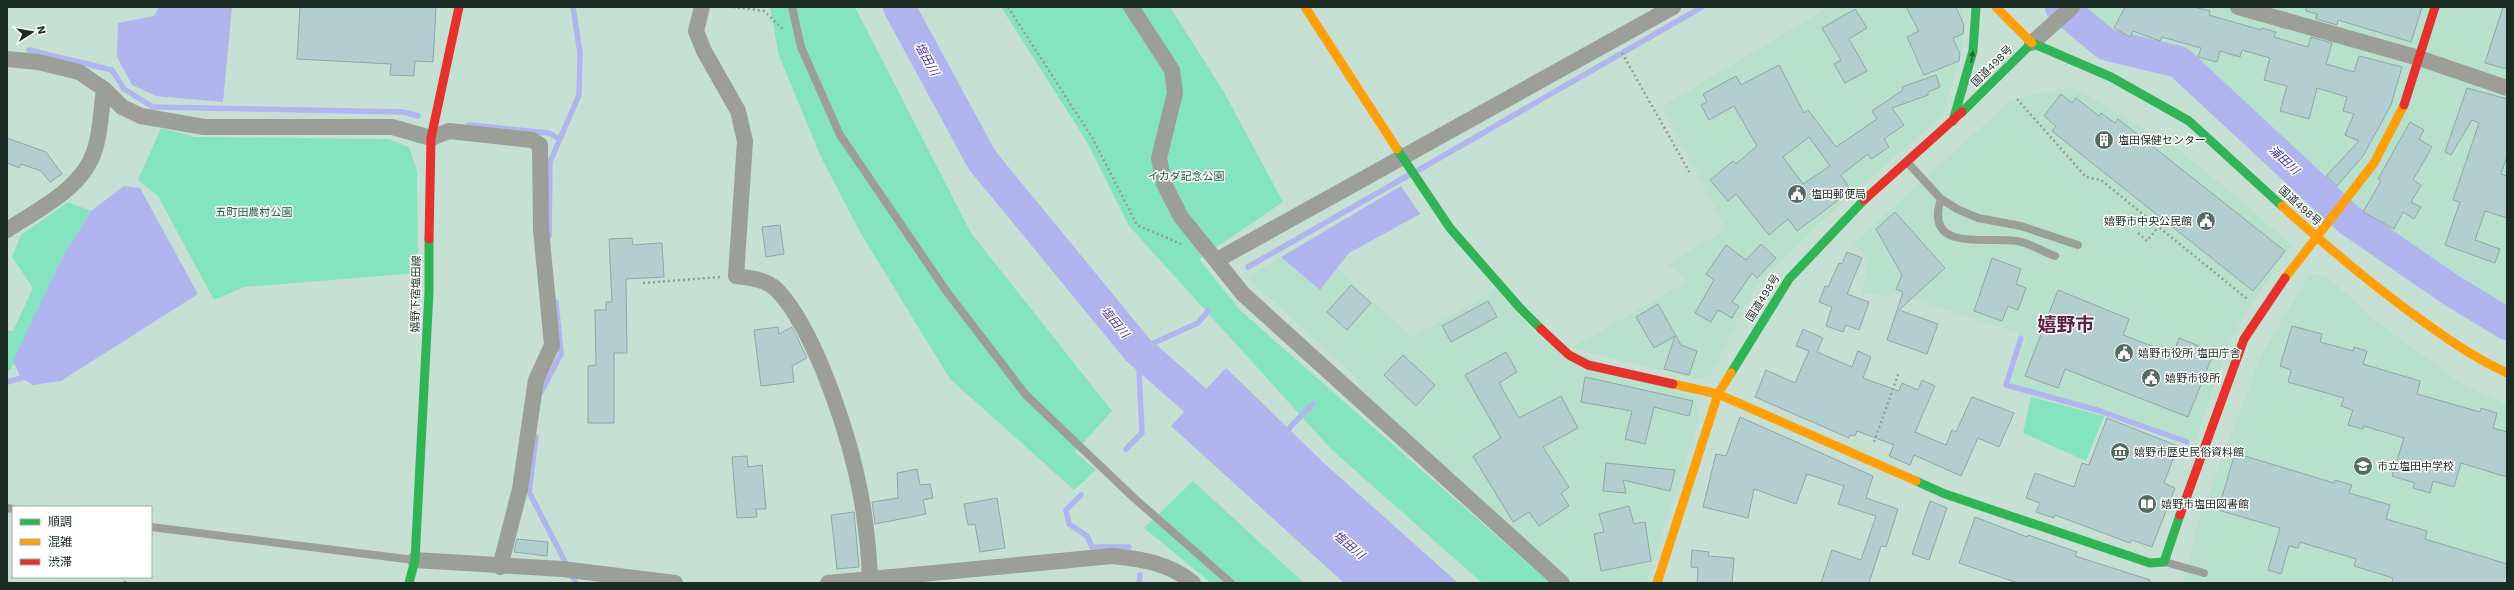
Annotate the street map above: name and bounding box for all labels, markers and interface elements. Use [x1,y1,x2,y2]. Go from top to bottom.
north arrow [12,12,52,52]
text: N [34,25,48,35]
water label: 塩田川 [912,40,943,80]
street label: 国道498号 [1969,43,2015,89]
one-way arrow [1970,51,1976,63]
building icon: 塩田保健センター [2093,129,2115,151]
place label: 塩田保健センター [2118,134,2206,147]
water label: 浦田川 [2266,143,2303,179]
park label: イカダ記念公園 [1148,170,1225,183]
public building icon: 塩田郵便局 [1786,183,1808,205]
street label: 国道498号 [2276,183,2324,229]
place label: 塩田郵便局 [1811,188,1866,201]
park label: 五町田農村公園 [216,206,293,219]
public building icon: 嬉野市中央公民館 [2195,210,2217,232]
place label: 嬉野市中央公民館 [2104,215,2192,228]
street label: 嬉野下宿塩田線 [409,255,423,333]
street label: 国道498号 [1743,272,1783,324]
water label: 塩田川 [1098,304,1133,342]
district label: 嬉野市 [2037,313,2095,336]
public building icon: 嬉野市役所 塩田庁舎 [2113,342,2135,364]
place label: 嬉野市役所 塩田庁舎 [2138,347,2241,360]
public building icon: 嬉野市役所 [2140,367,2162,389]
place label: 嬉野市役所 [2165,372,2221,385]
museum icon: 嬉野市歴史民俗資料館 [2109,441,2131,463]
place label: 嬉野市歴史民俗資料館 [2134,446,2244,459]
school or university icon: 市立塩田中学校 [2352,455,2374,477]
place label: 市立塩田中学校 [2377,460,2454,473]
library icon: 嬉野市塩田図書館 [2136,493,2158,515]
place label: 嬉野市塩田図書館 [2161,498,2249,511]
legend [12,506,152,578]
text: 順調 [48,515,72,529]
water label: 塩田川 [1331,528,1369,563]
text: 混雑 [48,535,72,549]
text: 渋滞 [48,555,72,569]

